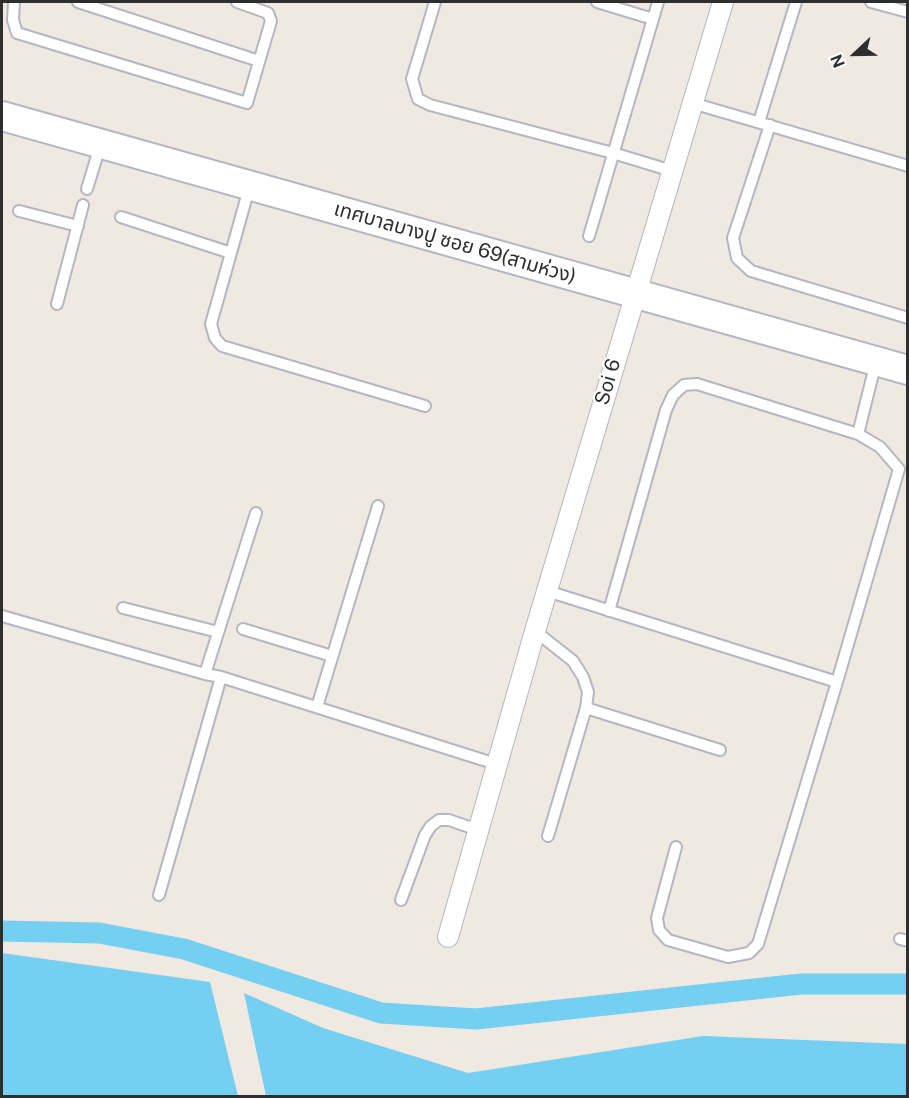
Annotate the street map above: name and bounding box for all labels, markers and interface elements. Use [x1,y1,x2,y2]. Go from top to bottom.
north arrow [825,24,885,84]
text: N [827,52,849,70]
street label: เทศบาลบางปู ซอย 69(สามห่วง) [331,197,579,289]
street label: Soi 6 [590,356,626,408]

